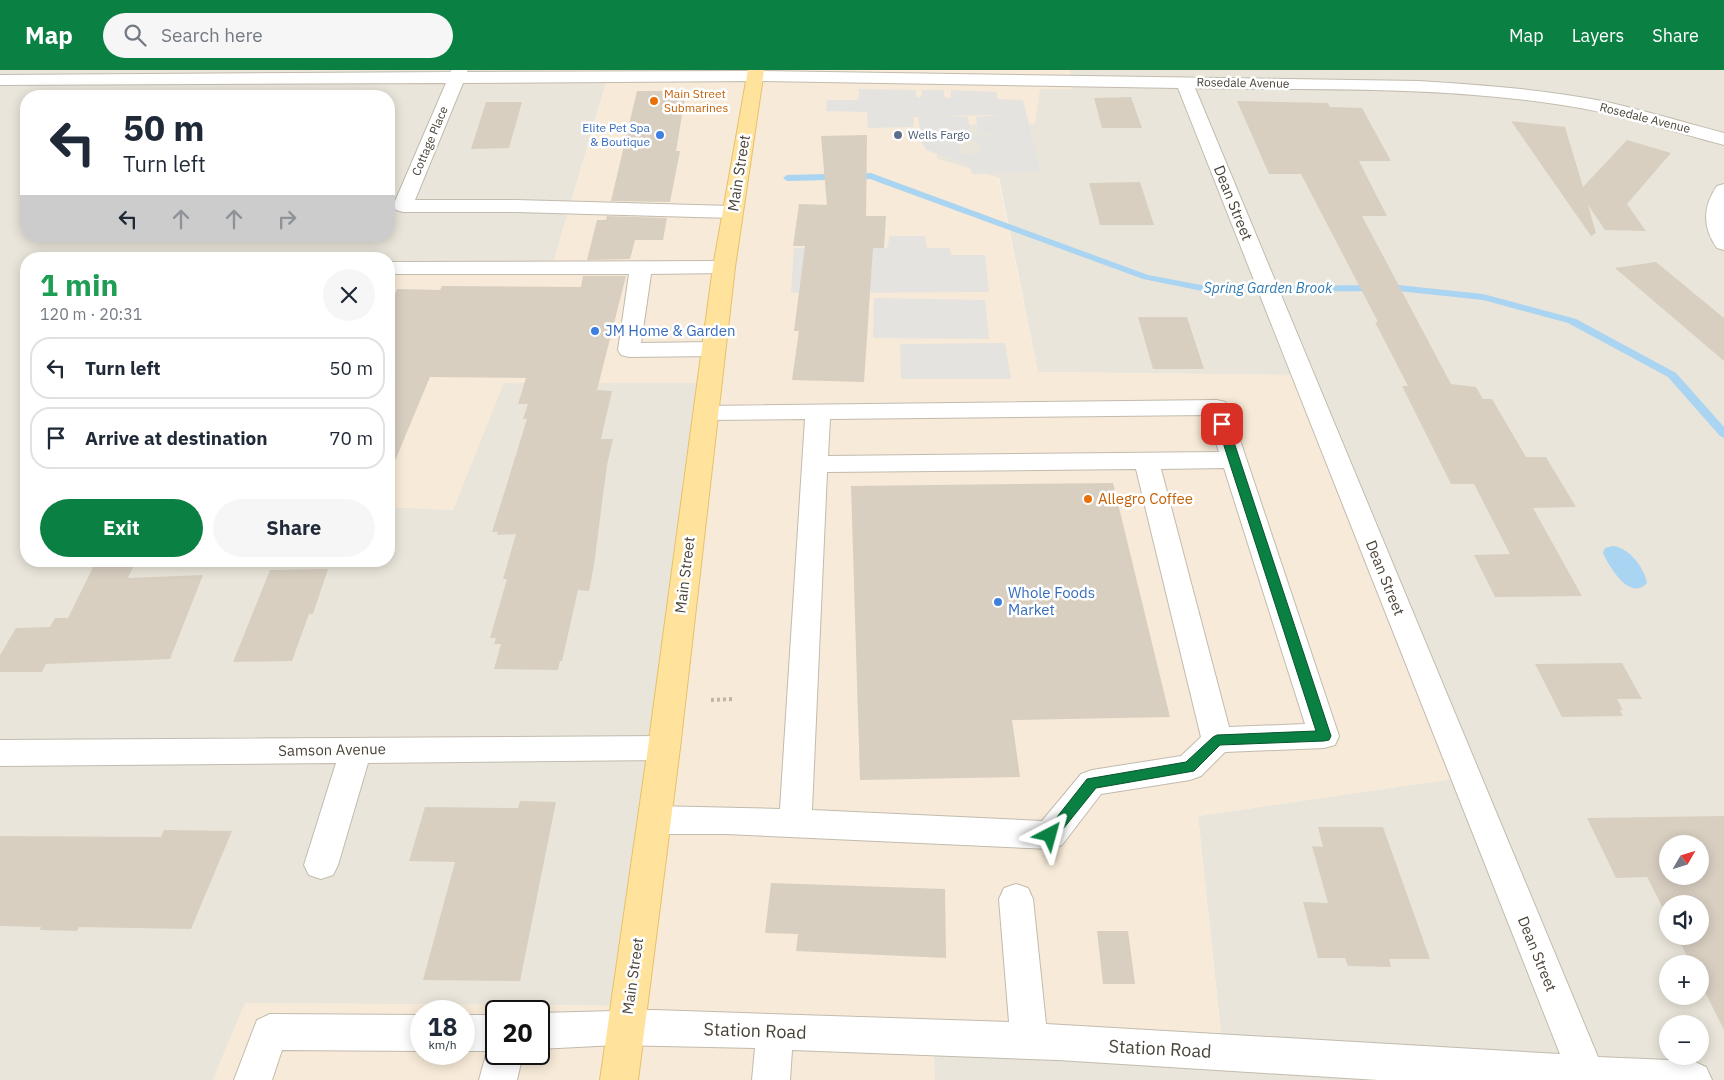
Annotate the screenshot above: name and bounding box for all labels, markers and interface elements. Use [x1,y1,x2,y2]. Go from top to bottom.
search box [103,13,453,58]
text: Map [25,19,73,51]
icon: search [121,21,149,49]
text: Search here [161,23,263,47]
text: Map [1509,24,1544,47]
text: Layers [1572,24,1624,47]
text: Share [1652,24,1699,47]
street label: Rosedale Avenue [1196,74,1290,91]
place label: Main Street Submarines [664,86,728,115]
marker: Main Street Submarines [648,95,660,107]
street label: Rosedale Avenue [1598,99,1692,136]
street label: Cottage Place [408,103,451,178]
text: 50 m [123,105,205,151]
icon: left [40,110,105,175]
place label: Elite Pet Spa & Boutique [582,120,651,149]
place label: Wells Fargo [908,127,970,142]
marker: Elite Pet Spa & Boutique [654,129,666,141]
marker: Wells Fargo [892,129,904,141]
street label: Main Street [723,133,754,213]
text: Turn left [123,149,206,178]
street label: Dean Street [1210,162,1257,243]
icon: left [114,205,142,233]
icon: ahead [167,205,195,233]
icon: ahead [220,205,248,233]
icon: right [273,205,301,233]
text: 1 min [40,265,118,304]
button: close [323,269,375,321]
water label: Spring Garden Brook [1204,279,1333,297]
text: 120 m · 20:31 [40,304,142,324]
place label: JM Home & Garden [605,321,736,340]
marker: JM Home & Garden [589,325,601,337]
icon: left [42,354,70,382]
text: Turn left [85,356,161,380]
text: 50 m [329,356,373,380]
pin [1201,403,1243,445]
icon: arrive [1208,410,1236,438]
icon: arrive [42,424,70,452]
text: Arrive at destination [85,426,268,450]
text: 70 m [329,426,373,450]
place label: Allegro Coffee [1098,489,1193,508]
marker: Allegro Coffee [1082,493,1094,505]
button: Exit [40,499,203,557]
button: Share [213,499,375,557]
street label: Main Street [670,535,699,614]
street label: Dean Street [1362,537,1409,618]
place label: Whole Foods Market [1008,583,1095,619]
marker: Whole Foods Market [992,596,1004,608]
street label: Samson Avenue [278,739,386,760]
position arrow [1023,808,1075,860]
north arrow [1659,835,1709,885]
map controls [1659,835,1709,1065]
button: sound [1659,895,1709,945]
street label: Dean Street [1514,913,1561,994]
street label: Main Street [618,936,647,1015]
button: + [1659,955,1709,1005]
speed limit sign: 20 [485,1000,550,1065]
text: 18 [427,1010,458,1043]
button: − [1659,1015,1709,1065]
street label: Station Road [703,1017,807,1044]
street label: Station Road [1108,1034,1212,1063]
text: km/h [428,1037,457,1052]

